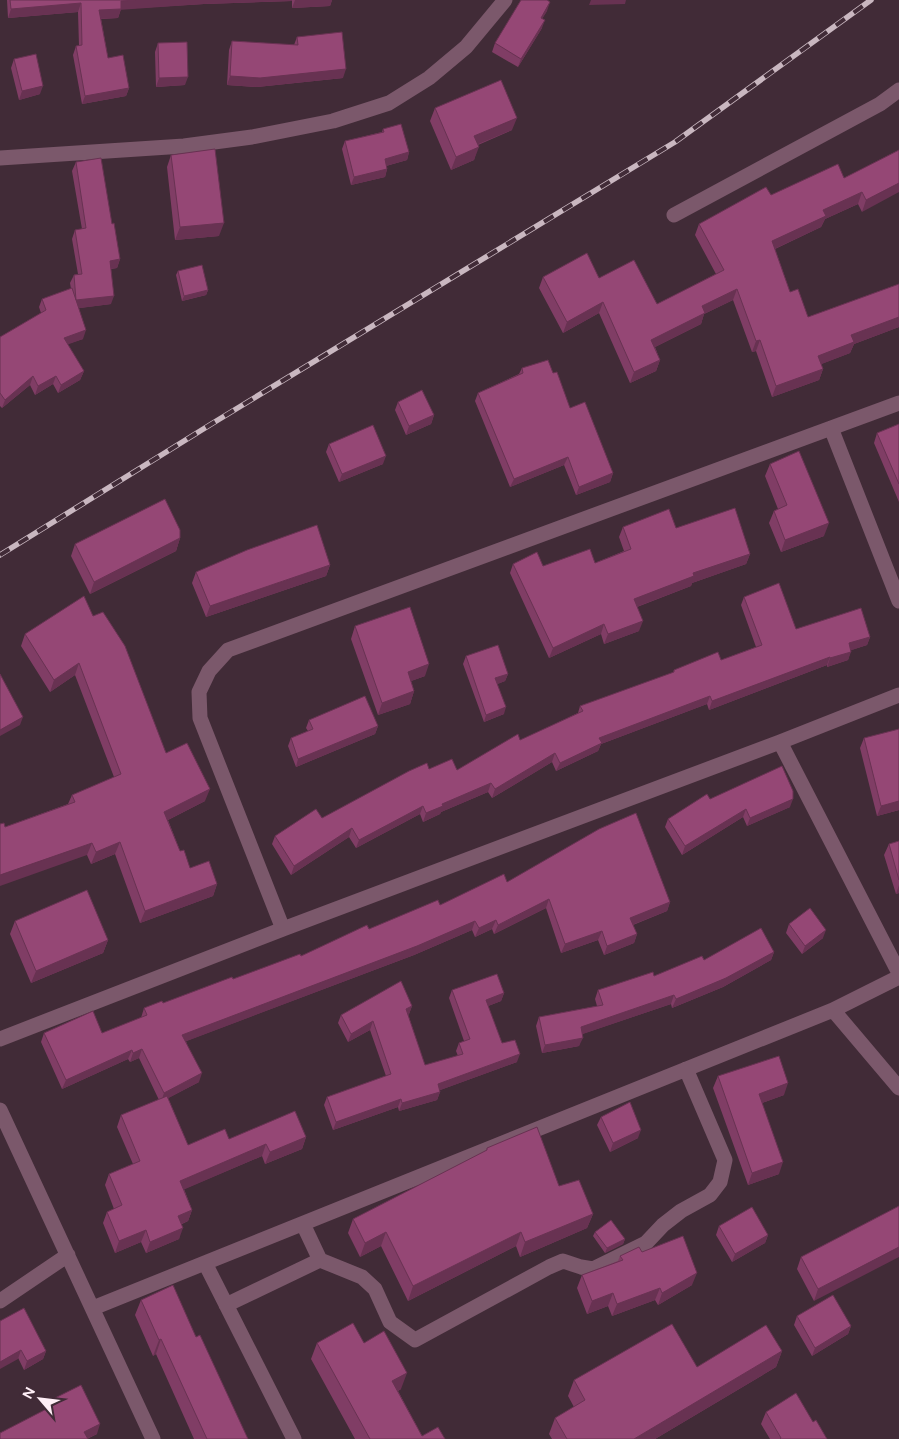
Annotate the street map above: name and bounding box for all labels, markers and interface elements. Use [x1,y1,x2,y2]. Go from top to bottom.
north arrow [15,1374,65,1424]
text: N [19,1384,39,1402]

